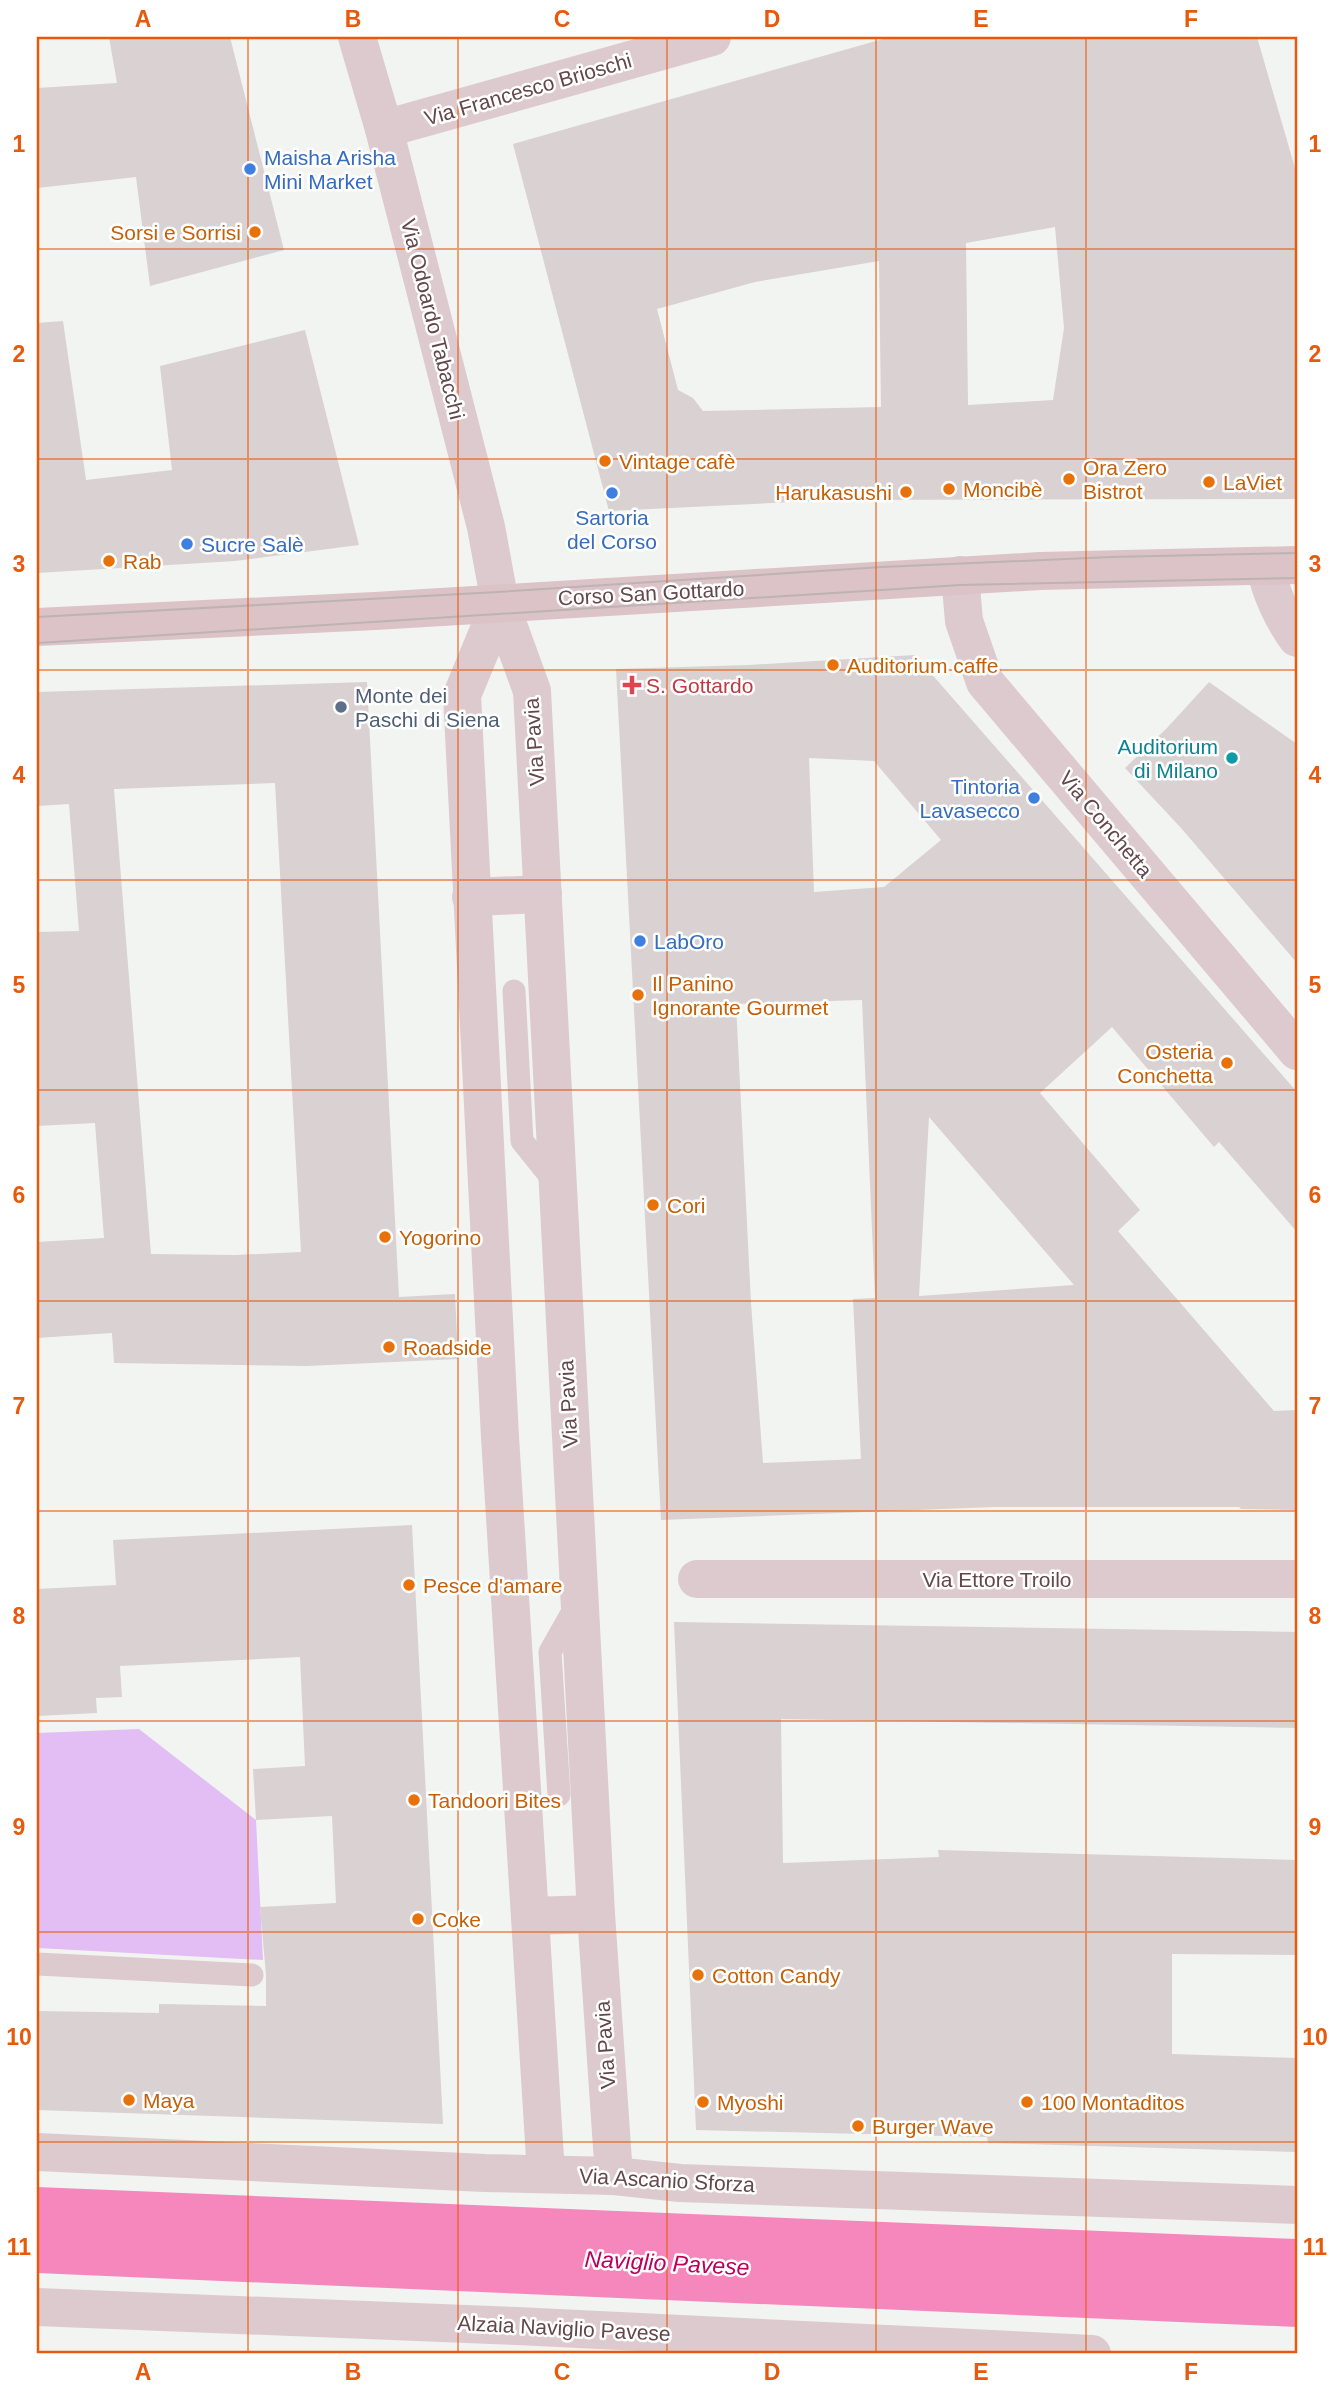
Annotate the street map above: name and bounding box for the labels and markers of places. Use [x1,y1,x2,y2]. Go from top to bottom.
place label: Maisha Arisha Mini Market [264,146,396,193]
marker: Maisha Arisha Mini Market [242,161,258,177]
place label: Sorsi e Sorrisi [110,221,241,244]
marker: Sorsi e Sorrisi [247,224,263,240]
place label: Vintage cafè [619,450,735,473]
marker: Vintage cafè [597,453,613,469]
place label: Ora Zero Bistrot [1083,456,1167,503]
marker: Ora Zero Bistrot [1061,471,1077,487]
place label: LaViet [1223,471,1282,494]
marker: LaViet [1201,474,1217,490]
place label: Moncibè [963,478,1042,501]
place label: Harukasushi [775,481,892,504]
marker: Moncibè [941,481,957,497]
marker: Harukasushi [898,484,914,500]
marker: Sartoria del Corso [604,485,620,501]
place label: Sartoria del Corso [567,506,657,553]
place label: Sucre Salè [201,533,304,556]
marker: Sucre Salè [179,536,195,552]
place label: Rab [123,550,162,573]
marker: Rab [101,553,117,569]
place label: Auditorium caffe [847,654,998,677]
marker: Auditorium caffe [825,657,841,673]
place label: S. Gottardo [646,674,753,697]
marker: S. Gottardo [624,677,640,693]
place label: Monte dei Paschi di Siena [355,684,500,731]
marker: Monte dei Paschi di Siena [333,699,349,715]
place label: Auditorium di Milano [1118,735,1218,782]
marker: Auditorium di Milano [1224,750,1240,766]
place label: Tintoria Lavasecco [920,775,1020,822]
marker: Tintoria Lavasecco [1026,790,1042,806]
place label: LabOro [654,930,724,953]
marker: LabOro [632,933,648,949]
place label: Il Panino Ignorante Gourmet [652,972,828,1019]
marker: Il Panino Ignorante Gourmet [630,987,646,1003]
place label: Osteria Conchetta [1117,1040,1213,1087]
marker: Osteria Conchetta [1219,1055,1235,1071]
place label: Cori [667,1194,706,1217]
marker: Cori [645,1197,661,1213]
place label: Yogorino [399,1226,481,1249]
marker: Yogorino [377,1229,393,1245]
place label: Roadside [403,1336,492,1359]
marker: Roadside [381,1339,397,1355]
place label: Pesce d'amare [423,1574,562,1597]
marker: Pesce d'amare [401,1577,417,1593]
place label: Tandoori Bites [428,1789,561,1812]
marker: Tandoori Bites [406,1792,422,1808]
place label: Coke [432,1908,481,1931]
marker: Coke [410,1911,426,1927]
place label: Cotton Candy [712,1964,841,1987]
marker: Cotton Candy [690,1967,706,1983]
place label: Maya [143,2089,195,2112]
place label: Myoshi [717,2091,784,2114]
place label: 100 Montaditos [1041,2091,1185,2114]
marker: Maya [121,2092,137,2108]
marker: Myoshi [695,2094,711,2110]
marker: 100 Montaditos [1019,2094,1035,2110]
place label: Burger Wave [872,2115,994,2138]
marker: Burger Wave [850,2118,866,2134]

